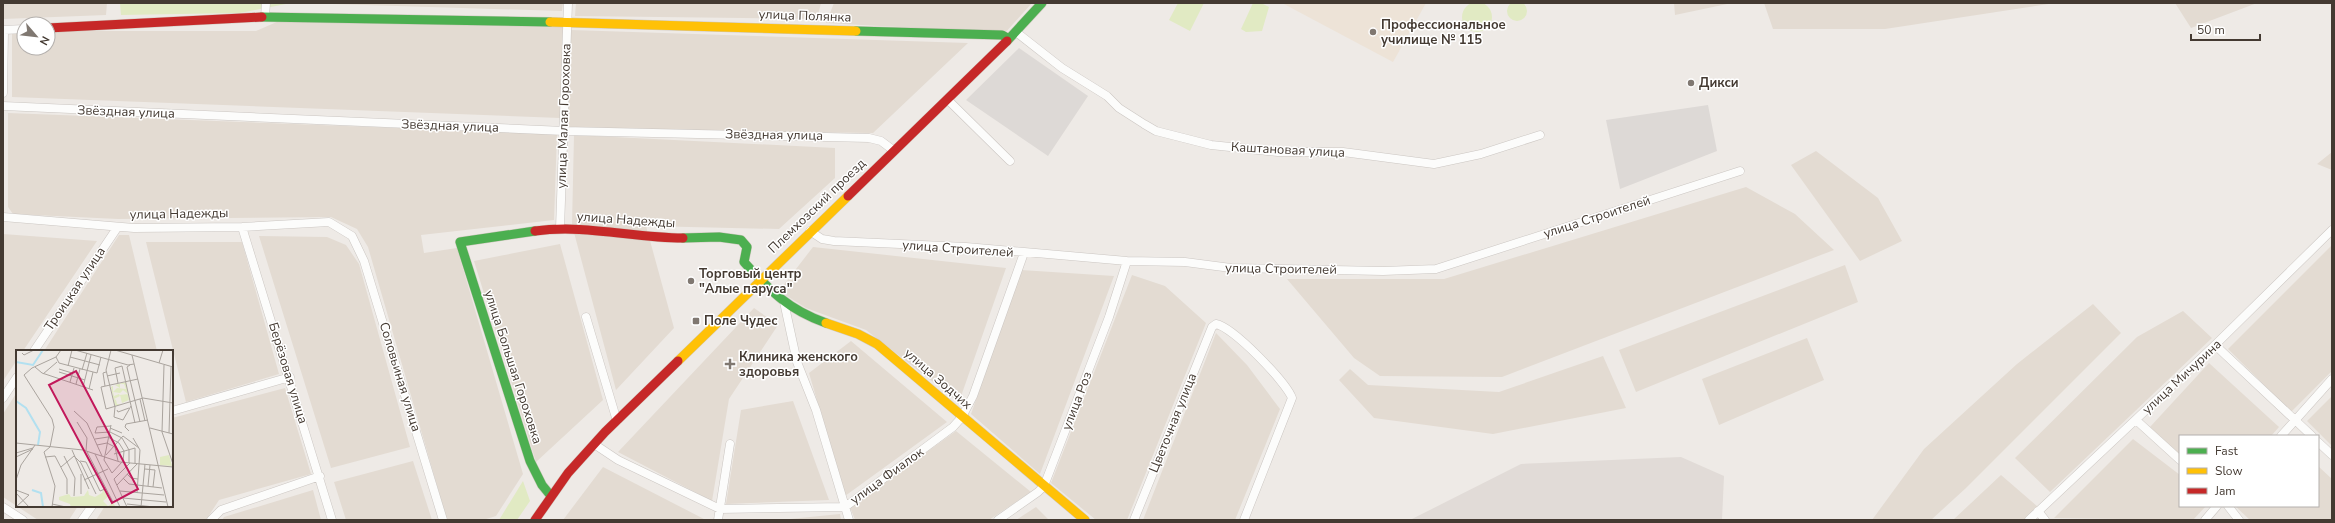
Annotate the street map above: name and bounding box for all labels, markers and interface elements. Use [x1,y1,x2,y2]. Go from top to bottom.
street label: улица Полянка [758,5,852,27]
north arrow [16,16,56,56]
place label: Профессиональное училище № 115 [1381,16,1506,49]
scale bar [2191,16,2260,42]
text: 50 m [2197,22,2225,38]
marker: Профессиональное училище № 115 [1368,27,1378,37]
text: N [36,33,53,48]
street label: улица Малая Гороховка [552,43,576,189]
place label: Дикси [1699,74,1739,92]
marker: Дикси [1686,78,1696,88]
street label: Звёздная улица [77,101,175,123]
street label: Звёздная улица [401,115,499,137]
street label: Звёздная улица [725,125,823,145]
street label: Каштановая улица [1230,138,1346,162]
street label: Племхозский проезд [764,154,870,257]
street label: улица Строителей [1541,191,1653,243]
street label: улица Надежды [130,204,228,224]
street label: улица Надежды [576,208,676,232]
street label: улица Строителей [902,236,1014,262]
street label: Троицкая улица [40,243,110,335]
street label: улица Строителей [1225,259,1337,279]
place label: Торговый центр "Алые паруса" [699,265,802,298]
marker: Торговый центр "Алые паруса" [686,276,696,286]
street label: улица Большая Гороховка [480,288,546,446]
place label: Поле Чудес [704,312,778,330]
marker: Поле Чудес [691,316,701,326]
street label: Берёзовая улица [264,320,312,426]
street label: Соловьиная улица [375,320,425,434]
street label: улица Мичурина [2138,336,2226,418]
street label: улица Зодчих [900,344,976,414]
place label: Клиника женского здоровья [739,348,858,381]
inset map [16,350,173,507]
marker: Клиника женского здоровья [724,358,736,370]
street label: улица Роз [1058,369,1096,433]
street label: Цветочная улица [1145,371,1201,475]
legend [2179,435,2319,507]
street label: улица Фиалок [847,443,928,509]
text: Fast [2215,443,2238,459]
text: Slow [2215,463,2243,479]
text: Jam [2214,483,2236,499]

